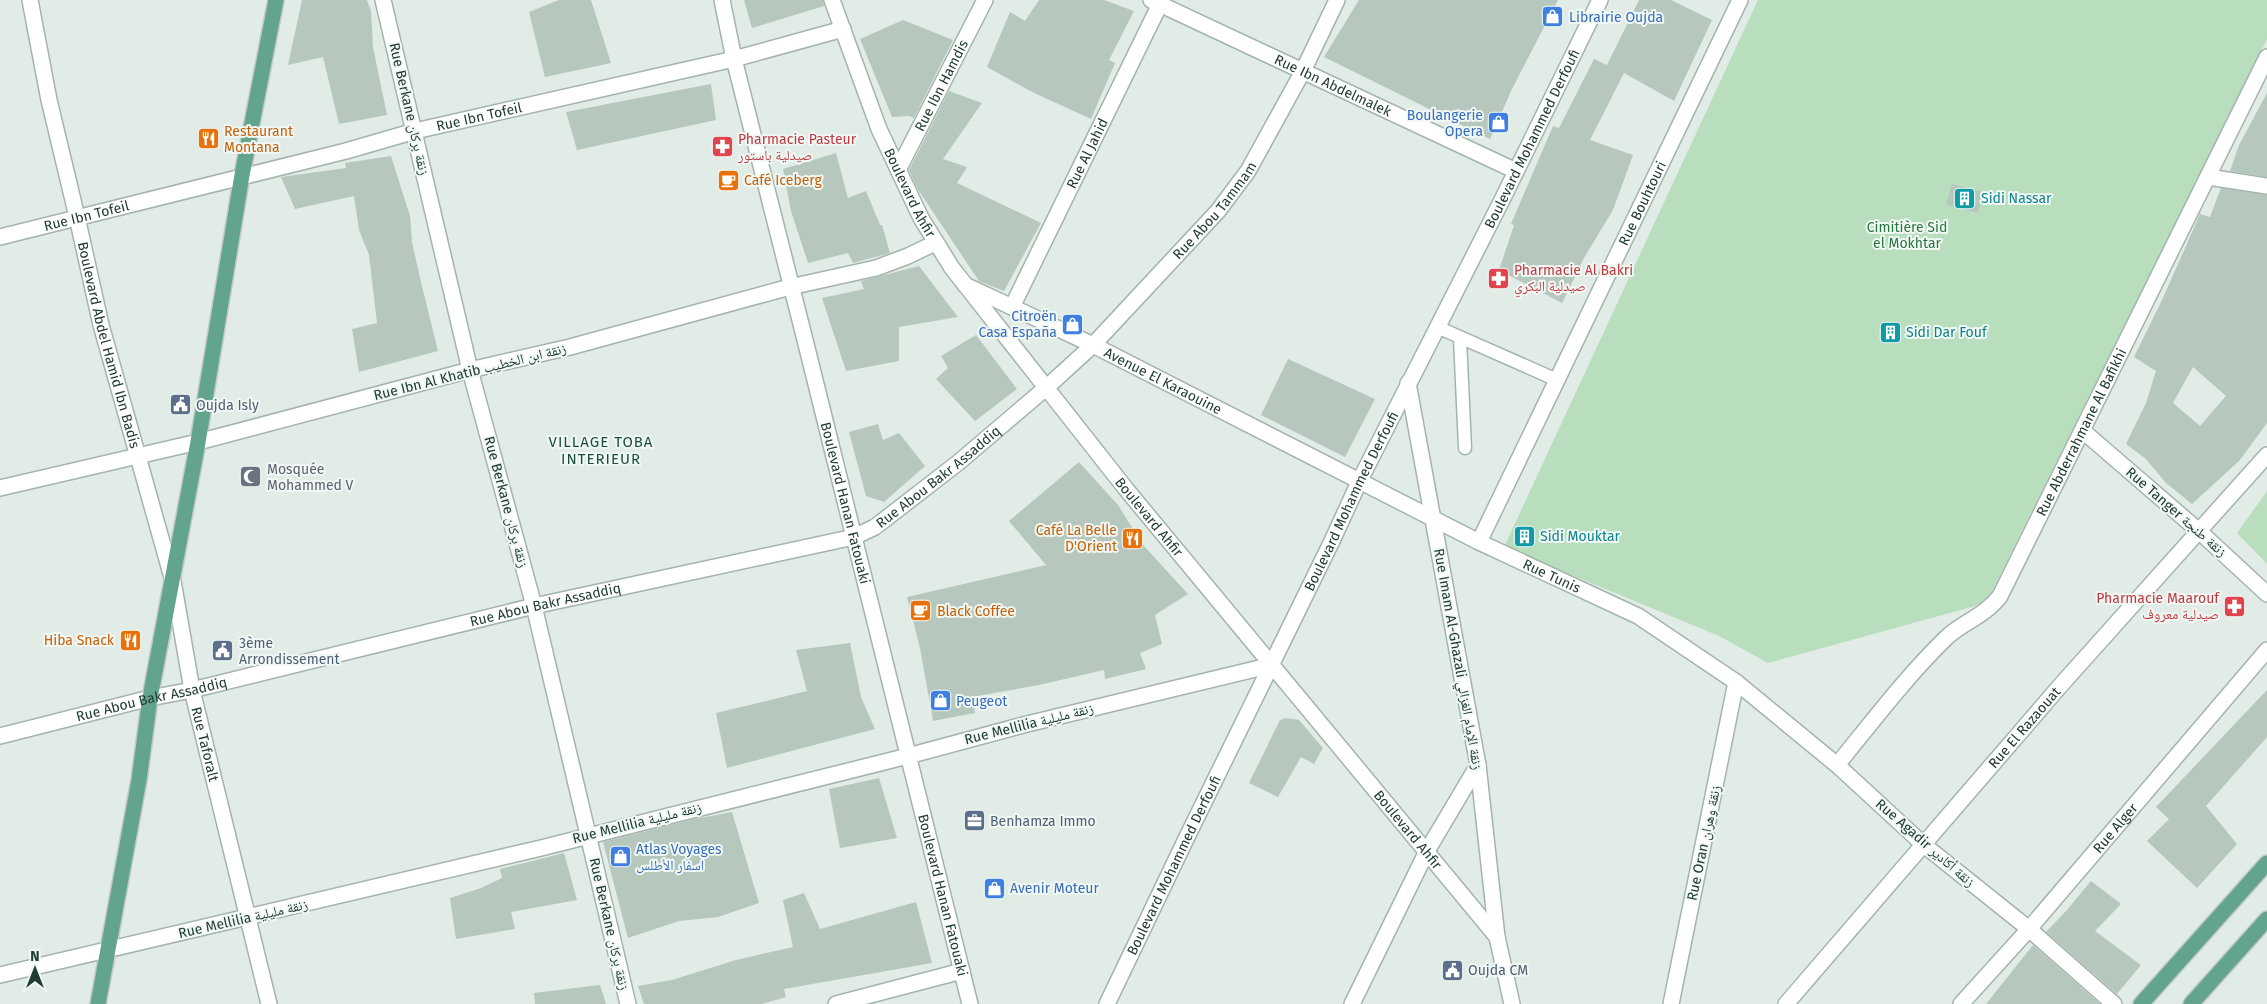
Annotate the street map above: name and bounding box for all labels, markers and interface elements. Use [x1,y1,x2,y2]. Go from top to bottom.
shop icon: Librairie Oujda [1541,5,1565,29]
place label: Librairie Oujda [1569,9,1663,26]
street label: Rue Ibn Hamdis [911,36,972,134]
street label: Rue Berkane زنقة بركان [385,41,433,177]
street label: Boulevard Mohammed Derfoufi [1481,46,1583,231]
street label: Rue Ibn Abdelmalek [1272,51,1395,120]
street label: Rue Ibn Tofeil [435,99,523,134]
place label: Boulangerie Opera [1407,107,1483,140]
shop icon: Boulangerie Opera [1487,111,1511,135]
street label: Rue Al Jahid [1063,115,1111,191]
place label: Restaurant Montana [224,123,294,156]
restaurant icon: Restaurant Montana [196,127,220,151]
place label: Pharmacie Pasteur صيدلية باستور [737,131,857,164]
pharmacy icon: Pharmacie Pasteur صيدلية باستور [710,135,734,159]
street label: Boulevard Ahfir [881,145,940,241]
street label: Rue Bouhtouri [1615,158,1670,248]
street label: Rue Abou Tammam [1169,159,1260,263]
cafe icon: Café Iceberg [716,168,740,192]
place label: Café Iceberg [744,172,823,189]
building icon: Sidi Nassar [1953,186,1977,210]
place label: Sidi Nassar [1981,190,2052,207]
street label: Rue Ibn Tofeil [42,197,131,234]
park label: Cimitière Sid el Mokhtar [1867,219,1947,252]
street label: Boulevard Abdel Hamid Ibn Badis [74,240,144,451]
place label: Pharmacie Al Bakri صيدلية البكري [1514,262,1633,297]
pharmacy icon: Pharmacie Al Bakri صيدلية البكري [1486,266,1510,290]
place label: Citroën Casa España [979,308,1057,341]
shop icon: Citroën Casa España [1061,312,1085,336]
building icon: Sidi Dar Fouf [1878,320,1902,344]
place label: Sidi Dar Fouf [1906,324,1988,341]
street label: Rue Ibn Al Khatib زنقة ابن الخطيب [372,340,568,404]
street label: Avenue El Karaouine [1101,344,1225,418]
street label: Rue Abderrahmane Al Bafikhi [2032,345,2130,519]
public building icon: Oujda Isly [168,393,192,417]
place label: Oujda Isly [196,397,259,414]
street label: Boulevard Mohammed Derfoufi [1300,408,1402,594]
street label: Boulevard Hanan Fatouaki [817,420,874,586]
street label: Rue Abou Bakr Assaddiq [873,422,1004,532]
district label: VILLAGE TOBA INTERIEUR [549,433,653,468]
street label: Rue Berkane زنقة بركان [480,434,532,570]
place label: Mosquée Mohammed V [267,461,354,494]
street label: Rue Tanger زنقة طنجة [2122,464,2230,560]
mosque icon: Mosquée Mohammed V [239,465,263,489]
street label: Boulevard Ahfir [1112,474,1187,560]
place label: Café La Belle D'Orient [1036,522,1118,555]
building icon: Sidi Mouktar [1512,524,1536,548]
restaurant icon: Café La Belle D'Orient [1121,526,1145,550]
place label: Sidi Mouktar [1540,528,1621,545]
street label: Rue Imam Al-Ghazali زنقة الإمام الغزالي [1428,547,1486,771]
street label: Rue Tunis [1520,555,1584,597]
street label: Rue Abou Bakr Assaddiq [468,579,622,630]
place label: Pharmacie Maarouf صيدلية معروف [2096,590,2220,623]
pharmacy icon: Pharmacie Maarouf صيدلية معروف [2223,594,2247,618]
cafe icon: Black Coffee [909,599,933,623]
place label: Black Coffee [937,603,1015,620]
restaurant icon: Hiba Snack [118,628,142,652]
place label: Hiba Snack [44,632,115,649]
place label: 3ème Arrondissement [239,635,341,668]
public building icon: 3ème Arrondissement [211,639,235,663]
street label: Rue Abou Bakr Assaddiq [74,673,229,725]
street label: Rue El Razaouat [1985,683,2065,772]
shop icon: Peugeot [928,689,952,713]
place label: Peugeot [956,693,1008,710]
street label: Rue Mellilia زنقة مليلية [963,700,1095,748]
street label: Rue Taforalt [188,705,223,784]
street label: Boulevard Mohammed Derfoufi [1123,773,1224,958]
street label: Rue Oran زنقة وهران [1683,784,1725,902]
street label: Boulevard Ahfir [1370,787,1446,873]
street label: Rue Agadir زنقة أكادير [1872,795,1978,891]
street label: Rue Mellilia زنقة مليلية [571,799,703,847]
street label: Rue Alger [2089,799,2142,856]
office icon: Benhamza Immo [962,809,986,833]
street label: Boulevard Hanan Fatouaki [915,812,971,978]
place label: Benhamza Immo [990,813,1096,830]
place label: Atlas Voyages اسفار الأطلس [636,841,722,874]
shop icon: Atlas Voyages اسفار الأطلس [608,845,632,869]
street label: Rue Berkane زنقة بركان [585,856,633,992]
shop icon: Avenir Moteur [982,876,1006,900]
place label: Avenir Moteur [1010,880,1099,897]
street label: Rue Mellilia زنقة مليلية [177,896,309,942]
north arrow [10,944,60,994]
text: N [30,948,40,965]
public building icon: Oujda CM [1440,958,1464,982]
place label: Oujda CM [1468,962,1528,979]

